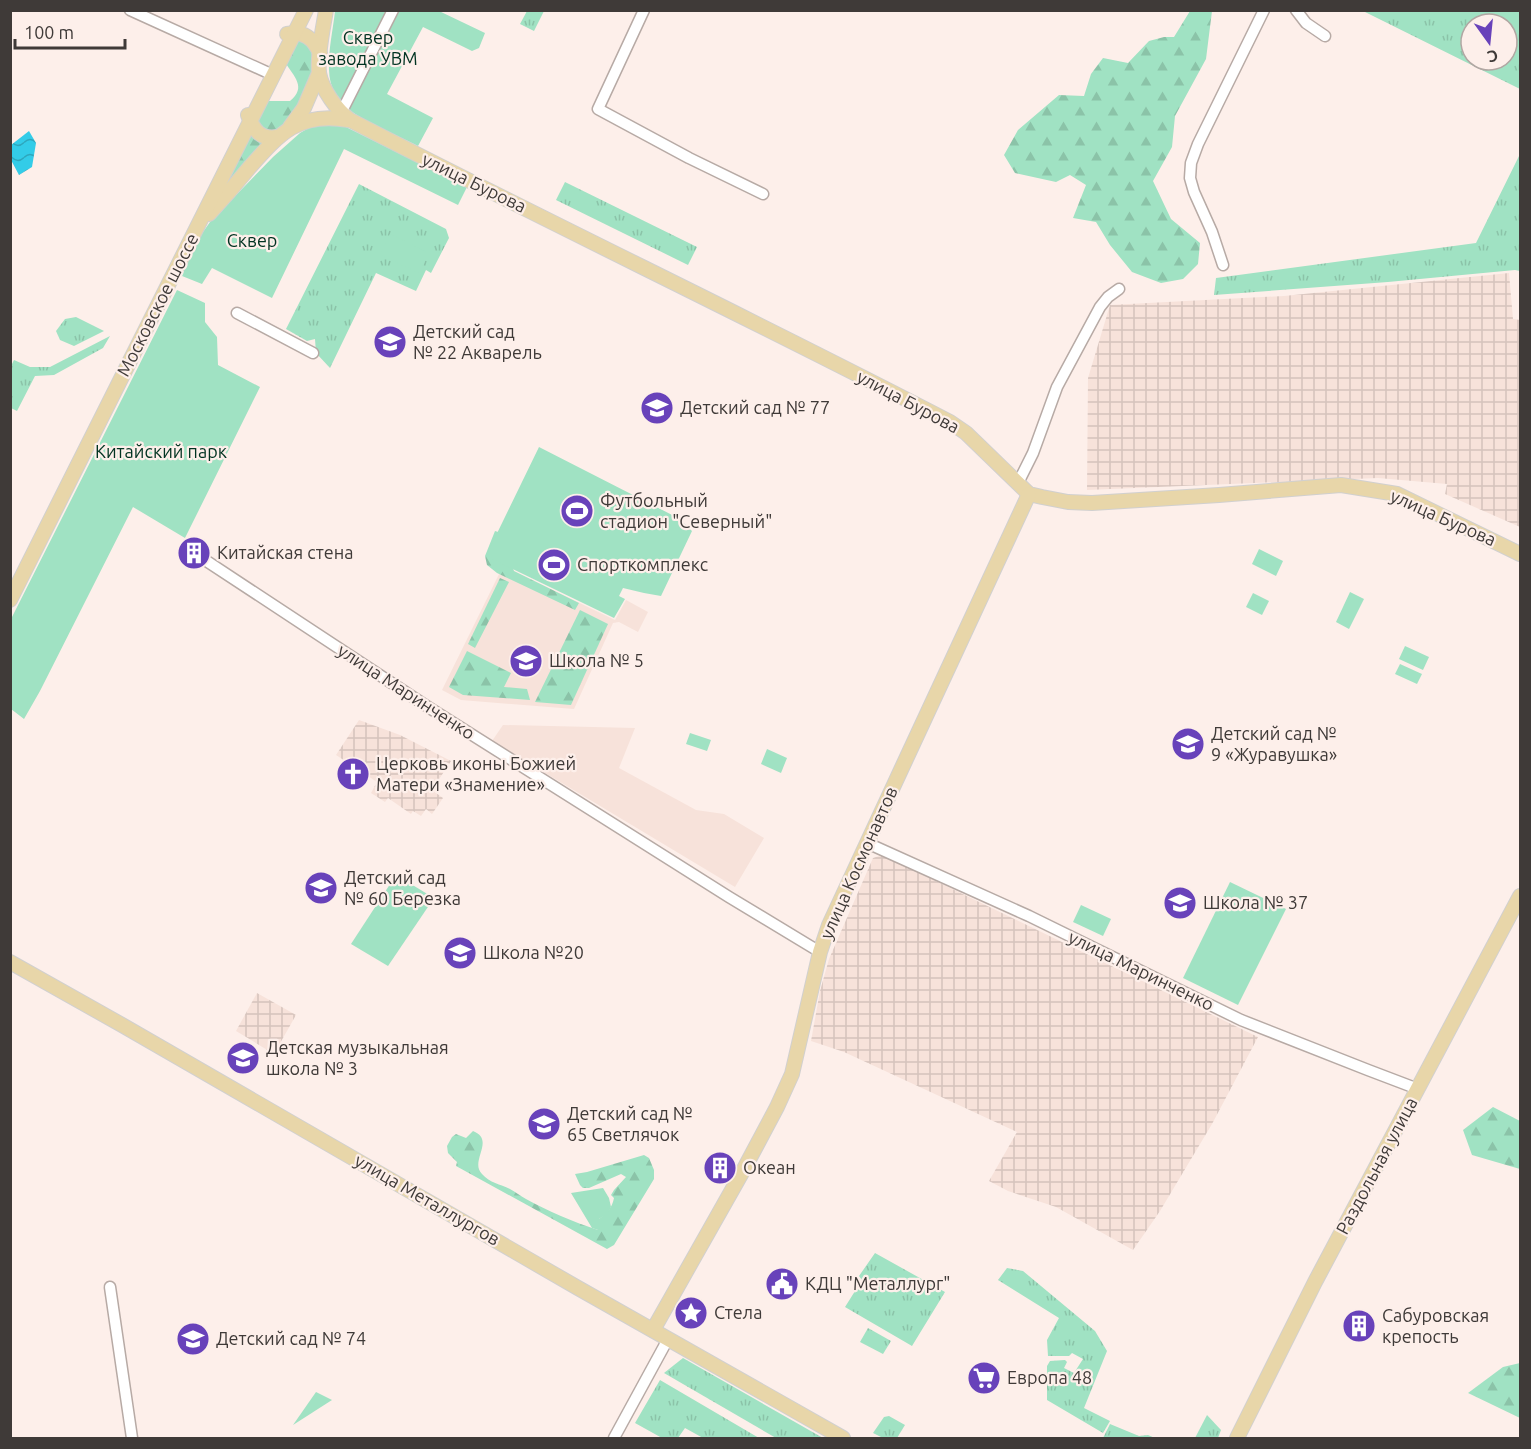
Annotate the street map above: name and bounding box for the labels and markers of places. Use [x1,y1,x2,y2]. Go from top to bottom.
place label: Детский сад № 22 Акварель [413,321,542,362]
school or university icon: Детский сад № 22 Акварель [372,324,408,360]
school or university icon: Детский сад № 77 [639,390,675,426]
place label: Детский сад № 77 [680,397,830,417]
place label: Футбольный стадион "Северный" [600,490,772,531]
sports icon: Футбольный стадион "Северный" [559,493,595,529]
building icon: Китайская стена [176,535,212,571]
place label: Китайская стена [217,542,354,562]
sports icon: Спорткомплекс [536,547,572,583]
place label: Спорткомплекс [577,554,708,574]
school or university icon: Школа № 5 [508,643,544,679]
place label: Школа № 5 [549,650,644,670]
place label: Детский сад № 9 «Журавушка» [1211,723,1337,764]
school or university icon: Детский сад № 9 «Журавушка» [1170,726,1206,762]
place label: Церковь иконы Божией Матери «Знамение» [376,753,576,794]
church icon: Церковь иконы Божией Матери «Знамение» [335,756,371,792]
place label: Детский сад № 60 Березка [344,867,461,908]
school or university icon: Детский сад № 60 Березка [303,870,339,906]
school or university icon: Школа № 37 [1162,885,1198,921]
place label: Школа № 37 [1203,892,1308,912]
school or university icon: Школа №20 [442,935,478,971]
place label: Школа №20 [483,942,584,962]
place label: Детская музыкальная школа № 3 [266,1037,449,1078]
school or university icon: Детская музыкальная школа № 3 [225,1040,261,1076]
place label: Детский сад № 65 Светлячок [567,1103,693,1144]
school or university icon: Детский сад № 65 Светлячок [526,1106,562,1142]
building icon: Океан [702,1150,738,1186]
place label: Океан [743,1157,796,1177]
public building icon: КДЦ "Металлург" [764,1266,800,1302]
place label: КДЦ "Металлург" [805,1273,950,1293]
place icon: Стела [673,1295,709,1331]
place label: Стела [714,1302,762,1322]
place label: Сабуровская крепость [1382,1305,1489,1346]
building icon: Сабуровская крепость [1341,1308,1377,1344]
school or university icon: Детский сад № 74 [175,1321,211,1357]
place label: Детский сад № 74 [216,1328,366,1348]
supermarket icon: Европа 48 [966,1360,1002,1396]
place label: Европа 48 [1007,1367,1092,1387]

